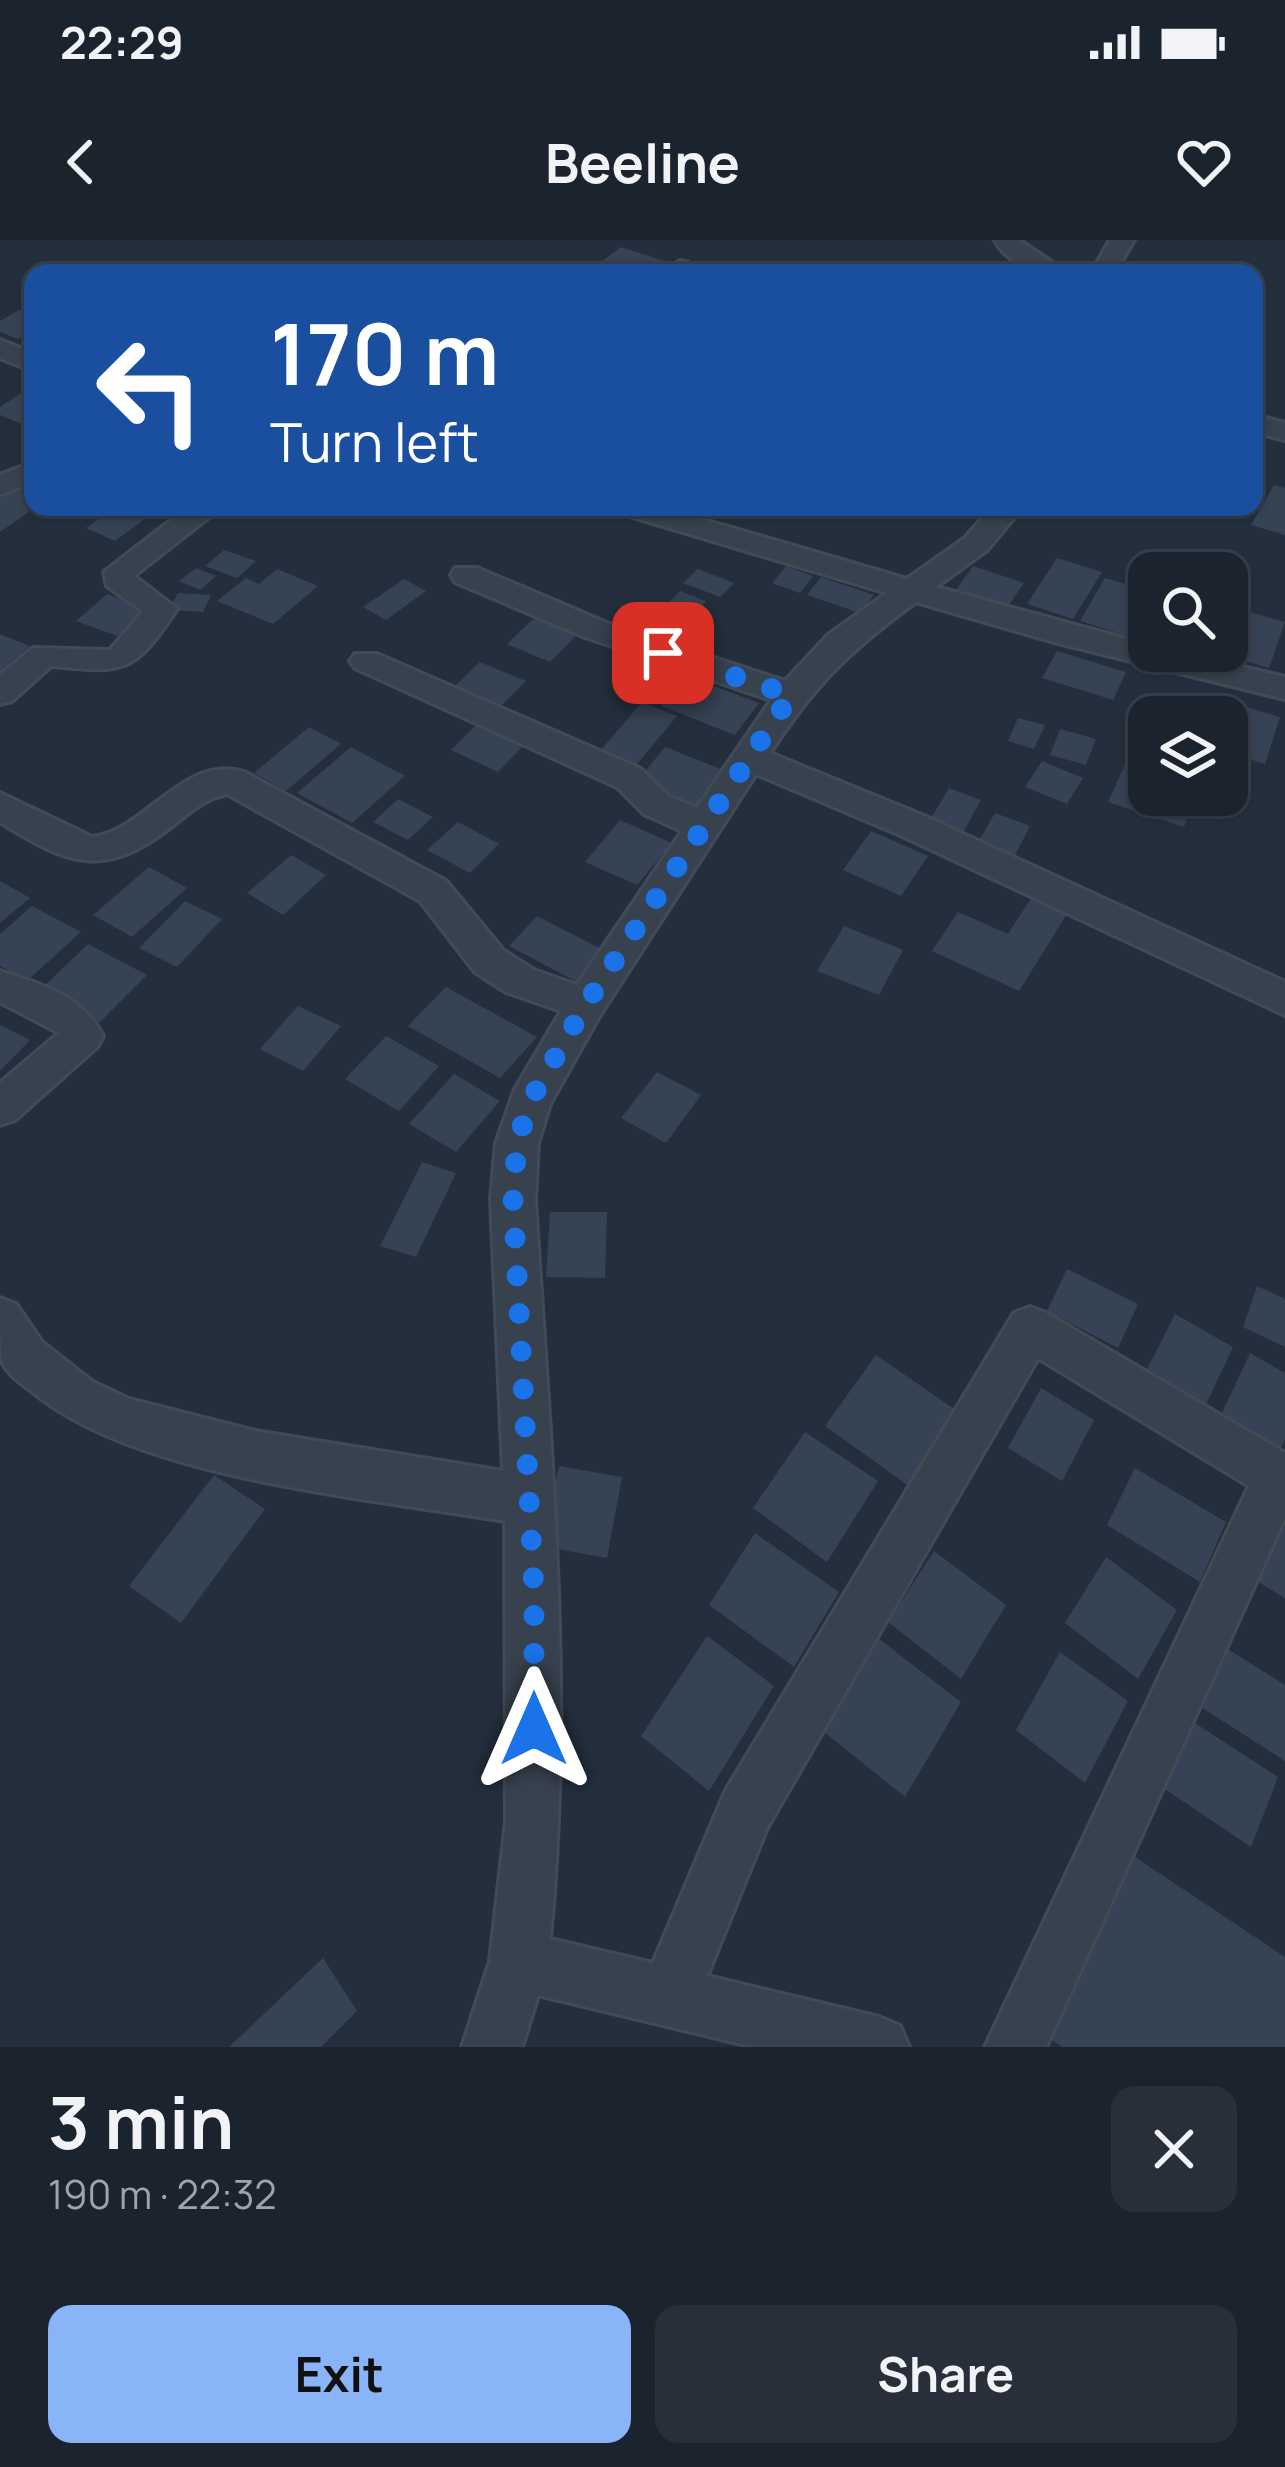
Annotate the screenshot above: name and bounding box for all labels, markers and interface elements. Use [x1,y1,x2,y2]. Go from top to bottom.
text: 22:29 [60,11,184,73]
text: Beeline [545,125,740,199]
icon: back [48,129,114,195]
icon: heart [1171,129,1237,195]
text: 170 m [270,295,499,410]
icon: left [72,312,228,468]
text: Turn left [270,404,479,478]
map controls [1128,552,1248,816]
button: search [1128,552,1248,672]
pin [612,602,714,704]
icon: arrive [630,620,696,686]
button: layers [1128,696,1248,816]
position arrow [471,1666,597,1792]
text: 3 min [48,2072,234,2171]
button: close [1111,2086,1237,2212]
text: 190 m · 22:32 [48,2167,276,2221]
button: Exit [48,2305,631,2443]
button: Share [655,2305,1237,2443]

